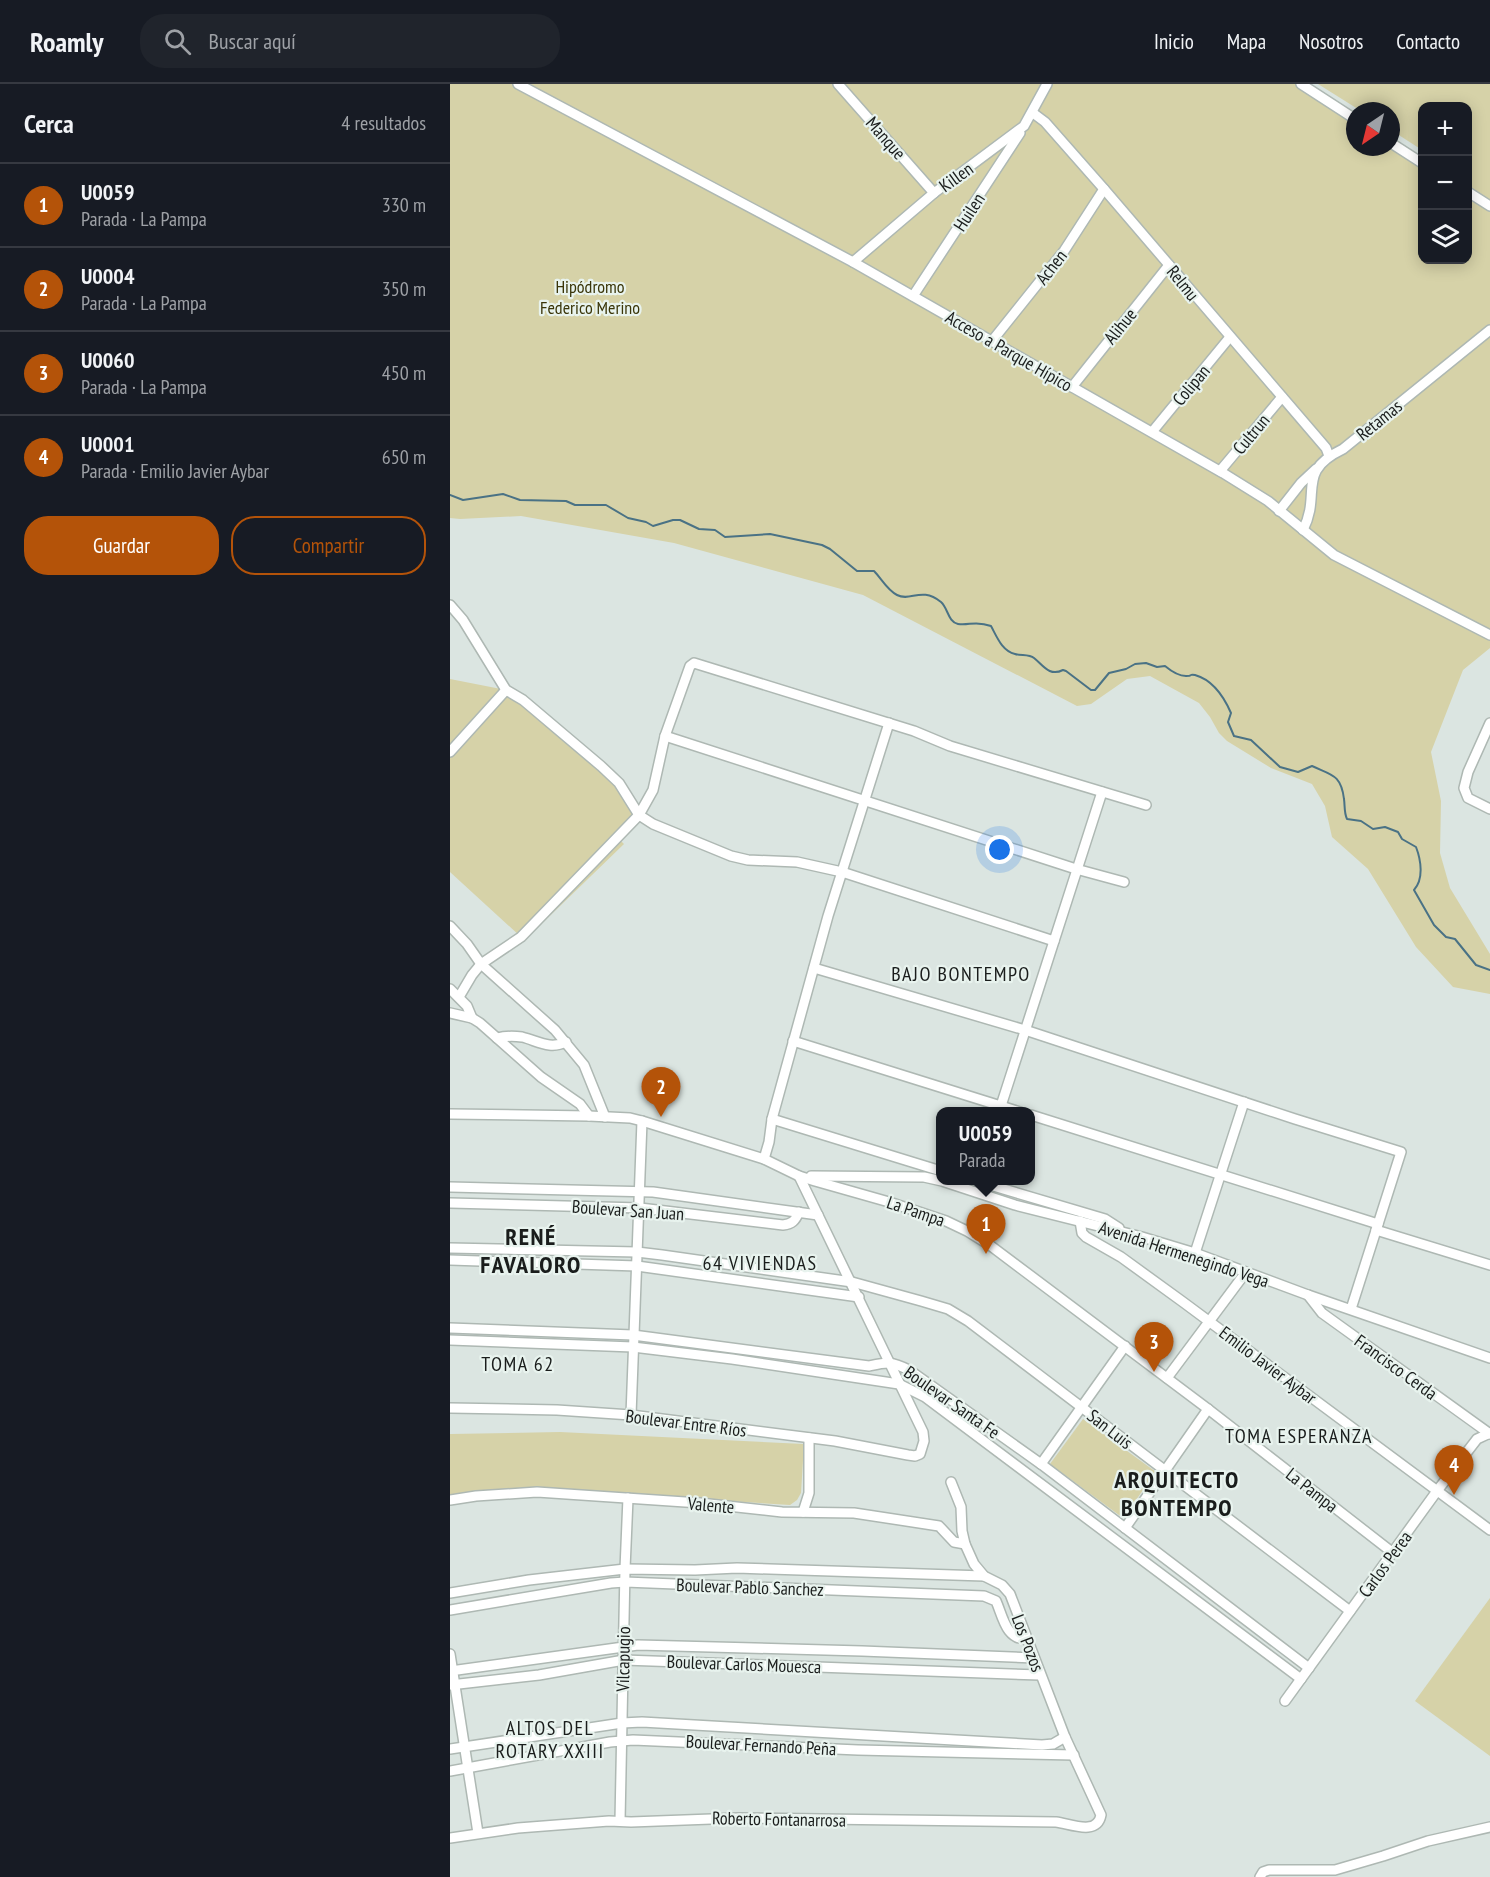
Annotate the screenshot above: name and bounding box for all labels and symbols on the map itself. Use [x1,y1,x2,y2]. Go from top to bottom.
north arrow [1346,102,1400,156]
street label: Manque [861,112,911,164]
street label: Killen [934,157,978,197]
street label: Huilen [948,189,990,235]
street label: Achen [1030,245,1072,289]
street label: Relmu [1162,261,1204,305]
park label: Hipódromo Federico Merino [540,275,640,319]
street label: Alihue [1099,303,1141,349]
street label: Acceso a Parque Hípico [942,305,1077,397]
street label: Colipan [1167,360,1215,410]
street label: Retamas [1351,395,1407,445]
street label: Cultrun [1228,409,1274,459]
your location [985,835,1014,864]
district label: BAJO BONTEMPO [891,961,1031,987]
pin: 2 [642,1068,680,1117]
street label: La Pampa [884,1190,948,1232]
street label: Boulevar San Juan [571,1195,685,1225]
pin: 1 [966,1204,1006,1254]
street label: Avenida Hermenegindo Vega [1096,1216,1272,1292]
district label: RENÉ FAVALORO [480,1221,582,1280]
district label: 64 VIVIENDAS [702,1250,818,1276]
street label: Emilio Javier Aybar [1215,1321,1321,1409]
pin: 3 [1134,1322,1174,1372]
street label: Francisco Cerda [1350,1329,1442,1405]
district label: TOMA 62 [481,1351,555,1377]
street label: Boulevar Santa Fe [900,1360,1004,1444]
street label: Boulevar Entre Ríos [624,1404,748,1442]
street label: San Luis [1083,1404,1137,1454]
district label: TOMA ESPERANZA [1225,1423,1373,1449]
pin: 4 [1434,1446,1474,1495]
street label: La Pampa [1281,1463,1343,1517]
district label: ARQUITECTO BONTEMPO [1113,1464,1240,1523]
street label: Valente [686,1491,735,1518]
street label: Carlos Perea [1353,1526,1417,1602]
street label: Boulevar Pablo Sanchez [676,1573,824,1601]
street label: Los Pozos [1007,1611,1049,1675]
street label: Vilcapugio [611,1626,635,1693]
street label: Boulevar Carlos Mouesca [666,1650,822,1678]
district label: ALTOS DEL ROTARY XXIII [495,1715,605,1764]
street label: Boulevar Fernando Peña [685,1730,837,1760]
street label: Roberto Fontanarrosa [712,1806,846,1832]

